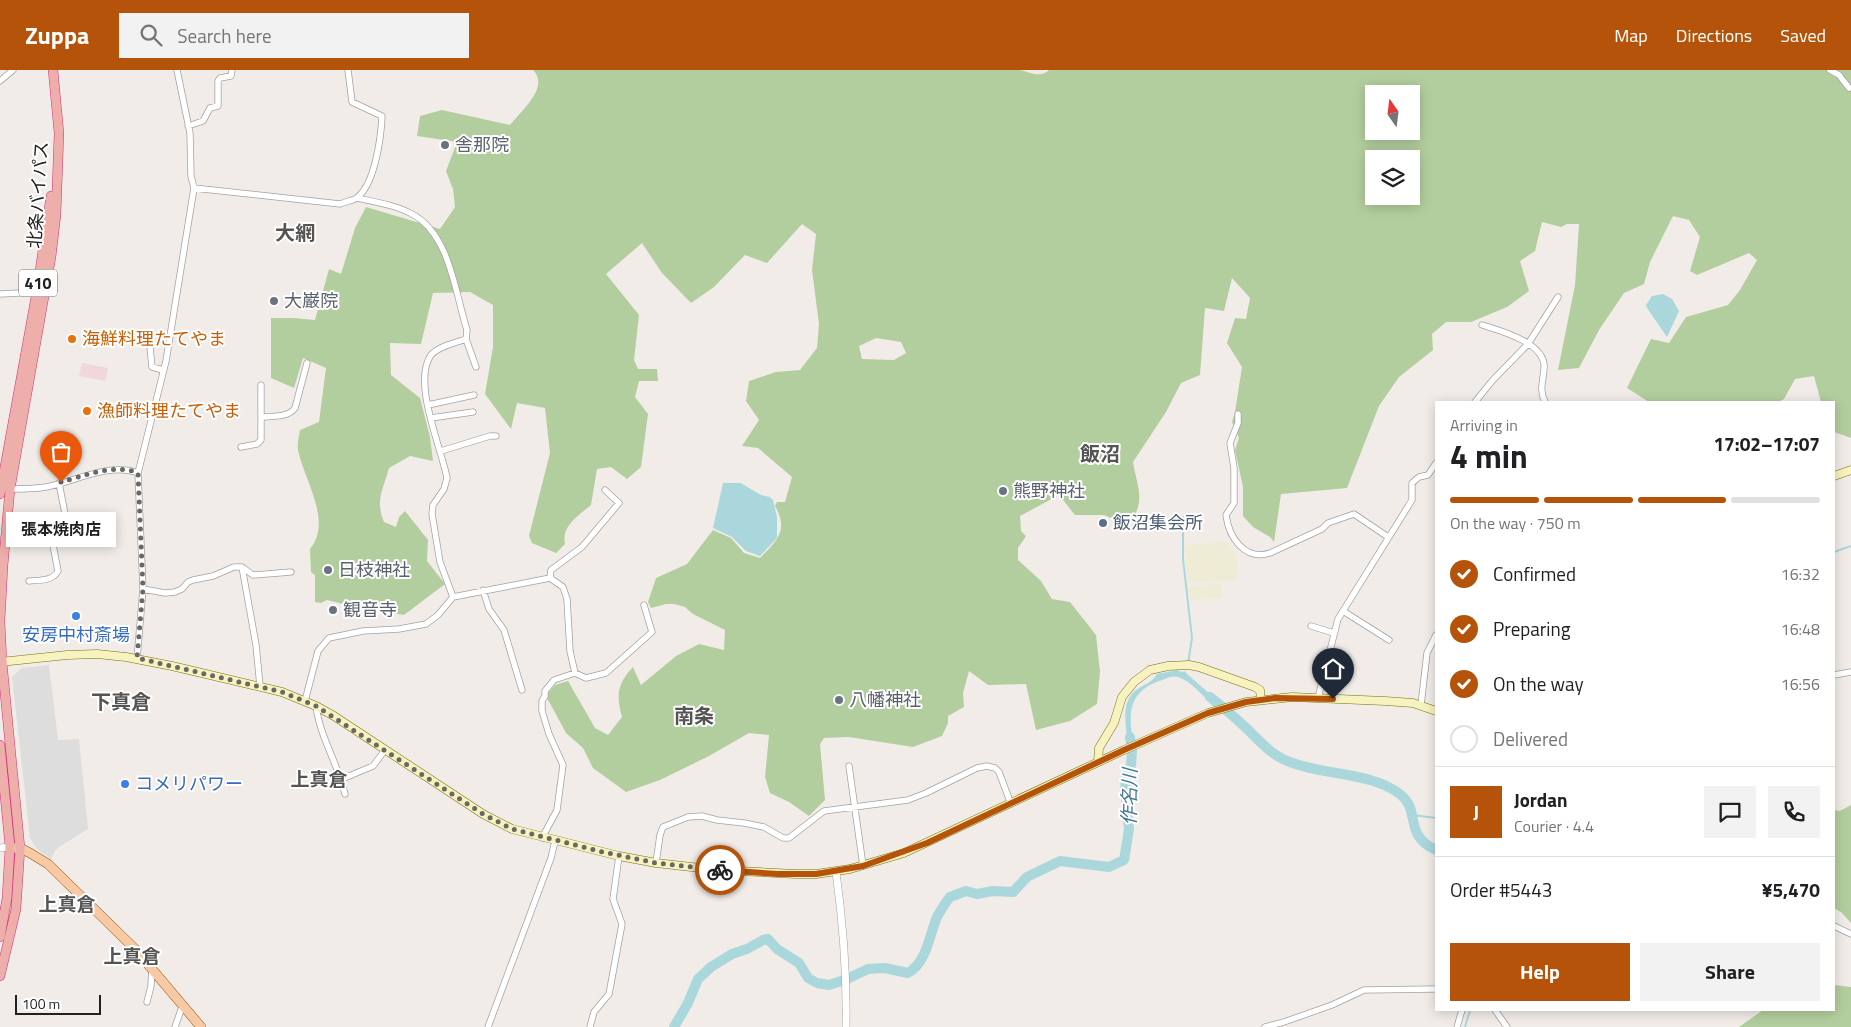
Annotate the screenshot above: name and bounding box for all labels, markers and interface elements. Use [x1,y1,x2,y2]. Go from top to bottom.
search box [119,13,469,58]
text: Zuppa [25,17,89,53]
icon: search [137,21,165,49]
text: Search here [177,21,271,50]
text: Map [1614,22,1648,49]
text: Directions [1676,22,1752,49]
text: Saved [1780,22,1826,49]
north arrow [1365,85,1420,140]
map controls [1365,85,1420,205]
place label: 舎那院 [455,131,509,158]
marker: 舎那院 [439,139,451,151]
street label: 北条バイパス [20,140,55,250]
button: layers [1365,150,1420,205]
district label: 大網 [275,217,315,248]
road number: 410 [19,270,57,297]
place label: 大巌院 [284,287,338,314]
marker: 大巌院 [268,295,280,307]
place label: 海鮮料理たてやま [82,325,226,352]
marker: 海鮮料理たてやま [66,333,78,345]
place label: 漁師料理たてやま [97,397,241,424]
marker: 漁師料理たてやま [81,405,93,417]
text: Arriving in [1450,413,1518,437]
text: 17:02–17:07 [1713,429,1820,458]
pin [40,431,82,482]
text: 4 min [1450,432,1528,480]
icon: bag [47,438,75,466]
district label: 飯沼 [1080,438,1120,469]
place label: 熊野神社 [1013,477,1085,504]
marker: 熊野神社 [997,485,1009,497]
place label: 飯沼集会所 [1113,509,1203,536]
text: On the way · 750 m [1450,511,1581,535]
callout: 張本焼肉店 [6,512,116,547]
text: 張本焼肉店 [21,517,101,541]
marker: 飯沼集会所 [1097,517,1109,529]
place label: 日枝神社 [338,556,410,583]
text: Confirmed [1493,559,1576,588]
icon: check [1450,560,1478,588]
text: 16:32 [1781,562,1820,586]
marker: 日枝神社 [322,564,334,576]
place label: 観音寺 [343,596,397,623]
marker: 観音寺 [327,604,339,616]
marker: 安房中村斎場 [70,610,82,622]
text: Preparing [1493,614,1570,643]
icon: check [1450,615,1478,643]
text: 16:48 [1781,617,1820,641]
place label: 安房中村斎場 [22,621,130,648]
pin [1312,648,1354,699]
icon: home [1319,655,1347,683]
text: On the way [1493,669,1584,698]
icon: check [1450,670,1478,698]
text: 16:56 [1781,672,1820,696]
district label: 下真倉 [91,686,151,717]
place label: 八幡神社 [849,686,921,713]
marker: 八幡神社 [833,694,845,706]
district label: 南条 [674,700,714,731]
text: Delivered [1493,724,1568,753]
district label: 上真倉 [290,764,348,793]
water label: 作名川 [1114,766,1144,826]
place label: コメリパワー [135,770,243,797]
marker: コメリパワー [119,778,131,790]
text: Jordan [1514,785,1567,814]
button: chat [1704,786,1756,838]
button: phone [1768,786,1820,838]
text: J [1473,797,1479,826]
text: Courier · 4.4 [1514,814,1594,838]
courier [695,845,745,895]
icon: bike [706,856,734,884]
text: Order #5443 [1450,875,1552,904]
text: ¥5,470 [1762,875,1820,904]
district label: 上真倉 [38,889,96,918]
district label: 上真倉 [103,941,161,970]
button: Help [1450,943,1630,1001]
button: Share [1640,943,1820,1001]
scale bar [15,992,101,1015]
text: 100 m [22,993,60,1014]

